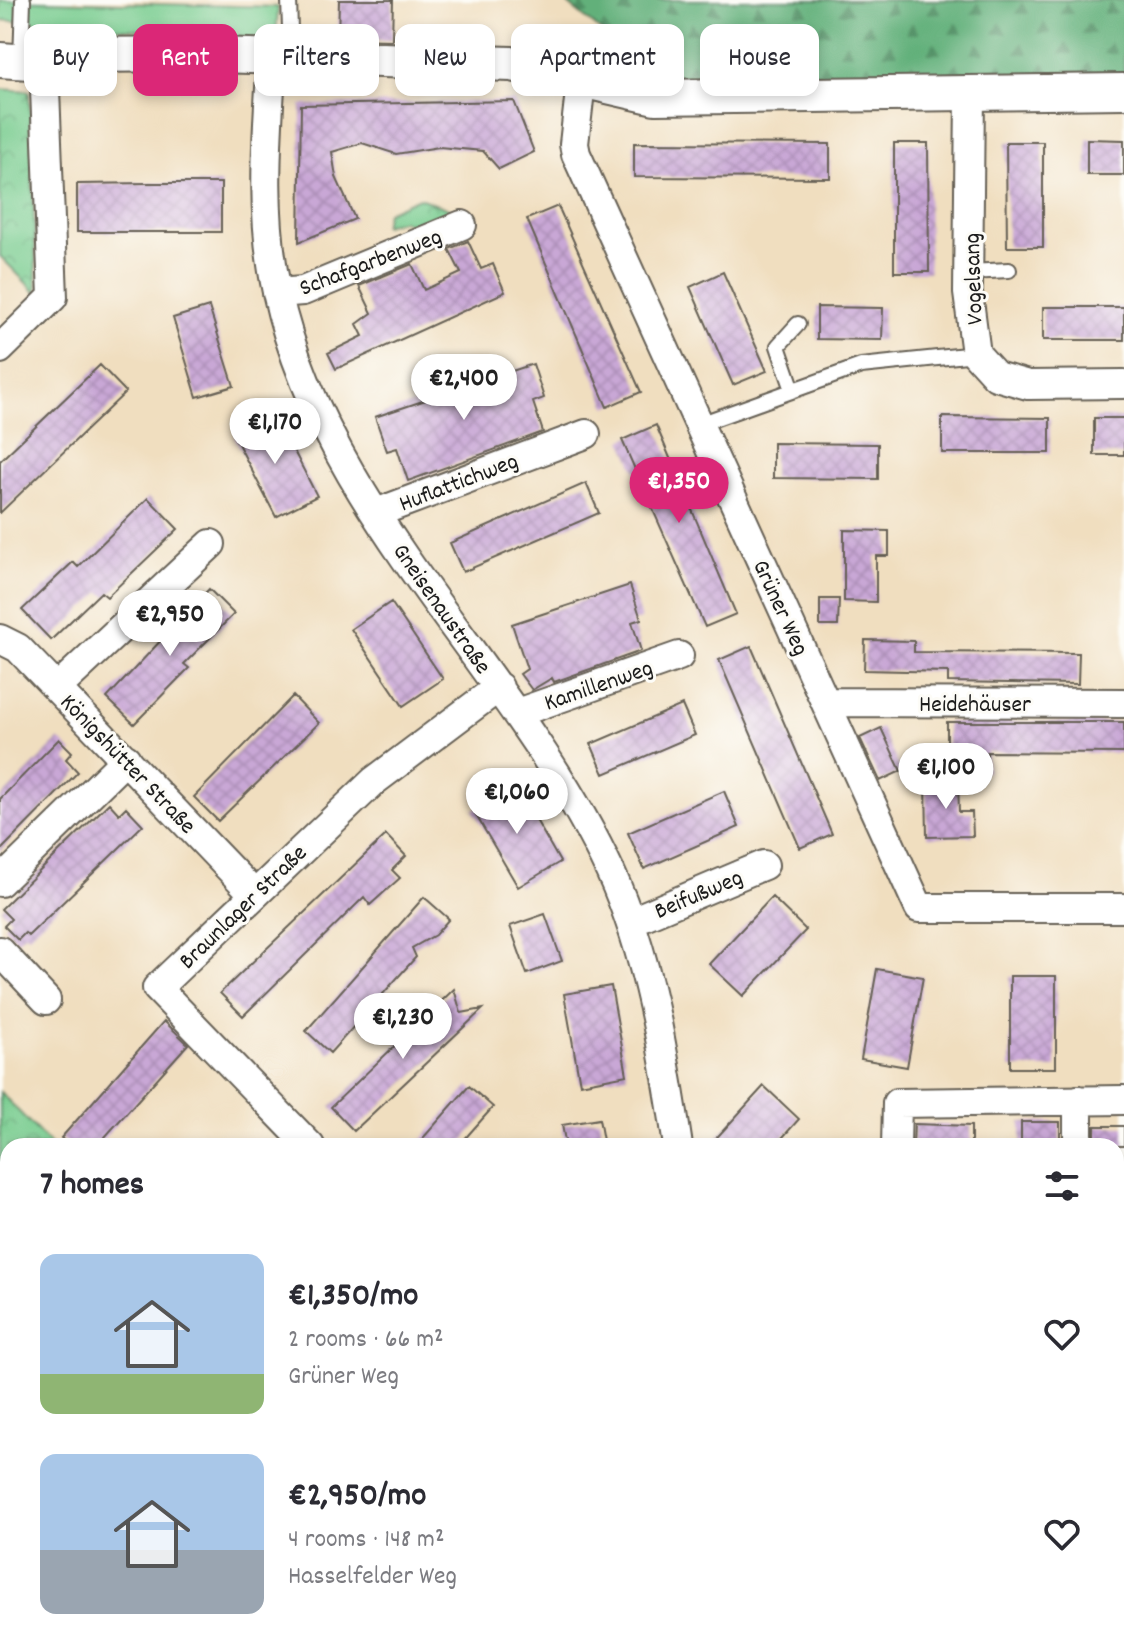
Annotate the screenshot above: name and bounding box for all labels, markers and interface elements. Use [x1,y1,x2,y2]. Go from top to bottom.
chip: Buy [24,24,117,96]
chip: Rent [133,24,238,96]
chip: Filters [254,24,379,96]
chip: New [395,24,495,96]
chip: Apartment [511,24,684,96]
chip: House [700,24,819,96]
street label: Schafgarbenweg [295,221,447,307]
street label: Vogelsang [956,232,994,325]
pin: €2,400 [399,354,529,422]
text: €2,400 [429,361,499,398]
pin: €1,170 [210,398,340,466]
text: €1,170 [248,405,302,442]
street label: Huflattichweg [395,446,524,522]
pin: €1,350 [614,457,744,525]
text: €1,350 [648,464,710,501]
street label: Gneisenaustraße [383,537,498,682]
street label: Grüner Weg [742,555,816,662]
pin: €2,950 [105,590,235,658]
text: €2,950 [136,597,204,634]
street label: Kamillenweg [540,652,658,721]
street label: Königshütter Straße [51,687,203,843]
street label: Heidehäuser [919,689,1031,723]
pin: €1,100 [881,743,1011,811]
text: €1,100 [916,750,976,787]
pin: €1,060 [452,768,582,836]
text: €1,060 [484,775,550,812]
street label: Braunlager Straße [172,838,316,978]
street label: Beifußweg [650,862,749,930]
pin: €1,230 [338,993,468,1061]
text: €1,230 [372,1000,434,1037]
text: 7 homes [40,1162,144,1211]
icon: filters [1040,1164,1084,1208]
text: €1,350/mo [288,1273,418,1322]
icon: home [104,1286,200,1382]
icon: heart [1040,1312,1084,1356]
text: 2 rooms · 66 m² [288,1322,444,1359]
text: Grüner Weg [288,1359,399,1396]
text: €2,950/mo [288,1473,426,1522]
icon: home [104,1486,200,1582]
icon: heart [1040,1512,1084,1556]
text: 4 rooms · 148 m² [288,1522,444,1559]
text: Hasselfelder Weg [288,1559,457,1596]

